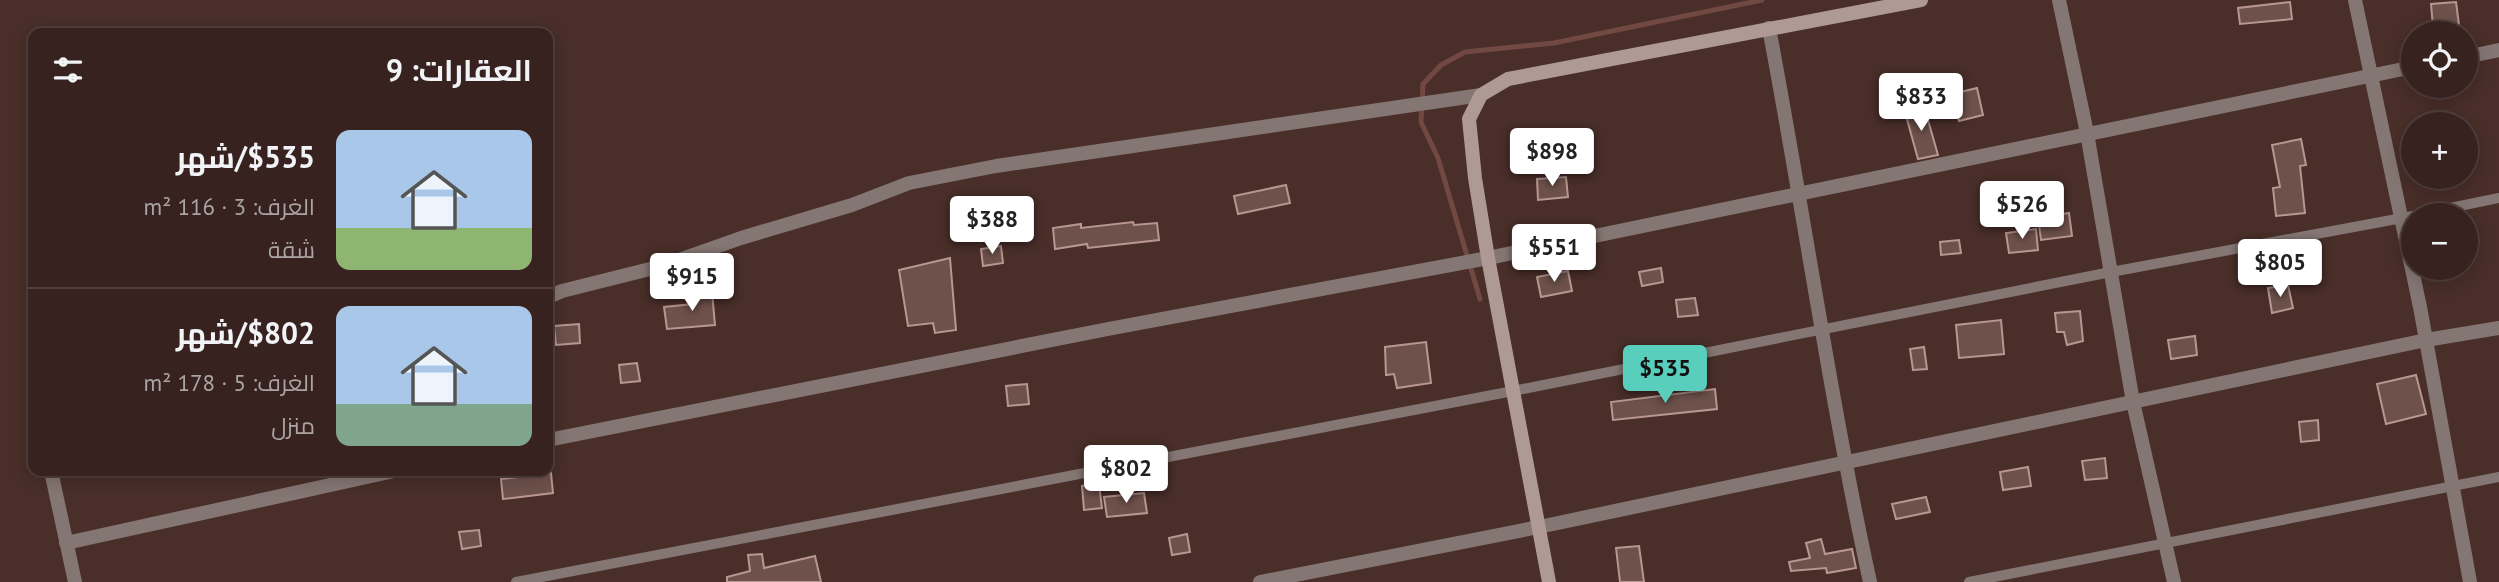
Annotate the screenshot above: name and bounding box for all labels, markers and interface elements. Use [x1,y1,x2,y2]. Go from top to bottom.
map controls [2401,21,2478,280]
button: locate [2401,21,2478,98]
text: العقارات: 9 [386,50,532,89]
icon: filters [49,51,87,89]
pin: $833 [1880,74,1962,133]
text: $833 [1895,81,1947,110]
button: + [2401,112,2478,189]
pin: $898 [1511,128,1593,188]
text: $898 [1526,136,1578,165]
text: $535/شهر [176,137,315,176]
icon: home [392,158,476,242]
pin: $526 [1981,182,2063,241]
text: $526 [1996,189,2048,218]
text: الغرف: 3 · 116 m² [144,192,315,221]
pin: $388 [951,196,1033,256]
button: − [2401,203,2478,280]
text: $388 [966,204,1018,233]
pin: $551 [1513,224,1595,284]
text: $551 [1528,232,1580,261]
text: شقة [268,235,315,264]
pin: $805 [2239,240,2321,299]
text: $805 [2254,247,2306,276]
pin: $915 [651,254,733,313]
text: $915 [666,261,718,290]
text: $802/شهر [176,313,315,352]
icon: home [392,334,476,418]
pin: $535 [1624,346,1706,405]
text: $535 [1639,353,1691,382]
text: الغرف: 5 · 178 m² [144,368,315,397]
text: منزل [271,411,315,440]
pin: $802 [1085,446,1167,505]
text: $802 [1100,453,1152,482]

